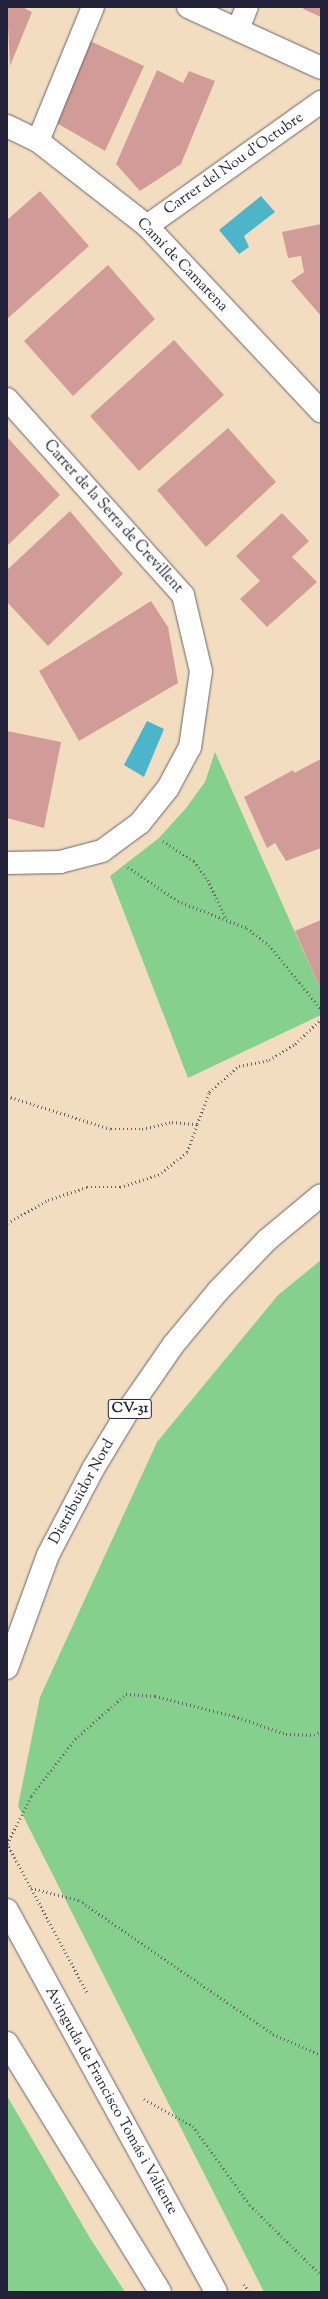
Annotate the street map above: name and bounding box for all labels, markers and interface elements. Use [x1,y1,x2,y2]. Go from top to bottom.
street label: Carrer del Nou d'Octubre [161,109,307,219]
street label: Camí de Camarena [133,214,231,316]
street label: Carrer de la Serra de Crevillent [40,437,186,597]
road number: CV-31 [107,1397,153,1421]
street label: Distribuïdor Nord [46,1436,118,1548]
street label: Avinguda de Francisco Tomás i Valiente [41,1984,181,2218]

